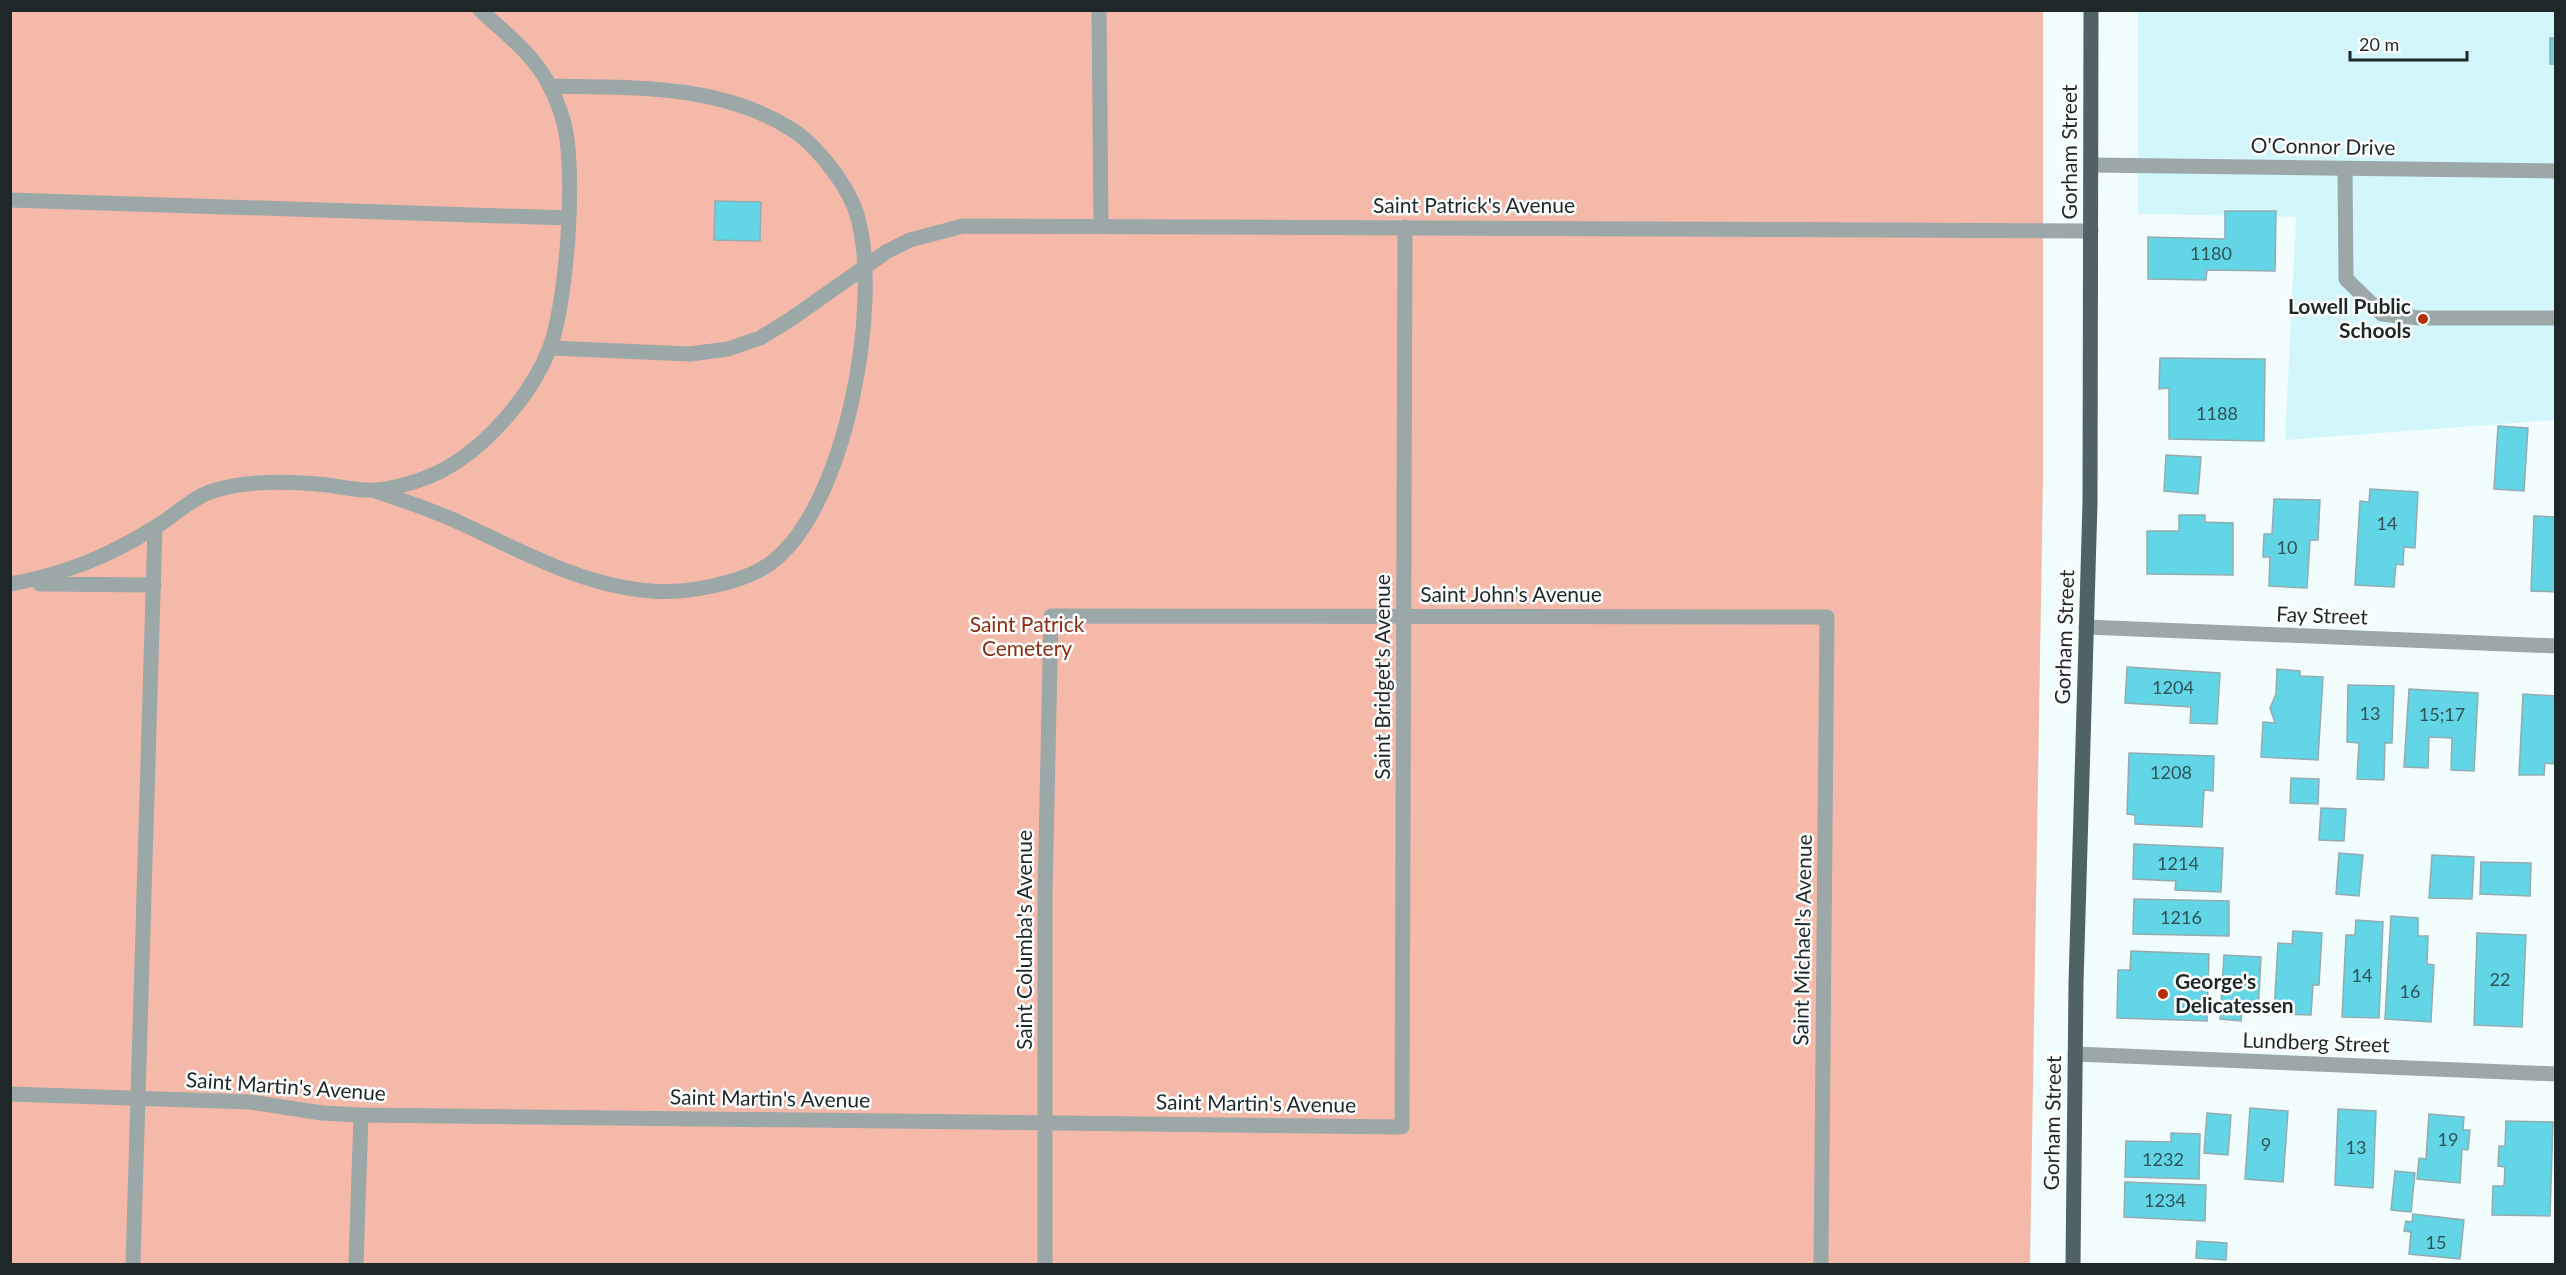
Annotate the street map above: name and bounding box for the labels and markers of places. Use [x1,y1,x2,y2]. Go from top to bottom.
place label: Lowell Public Schools [2288,293,2411,342]
marker: Lowell Public Schools [2416,312,2430,326]
place label: George's Delicatessen [2175,968,2294,1017]
marker: George's Delicatessen [2156,987,2170,1001]

